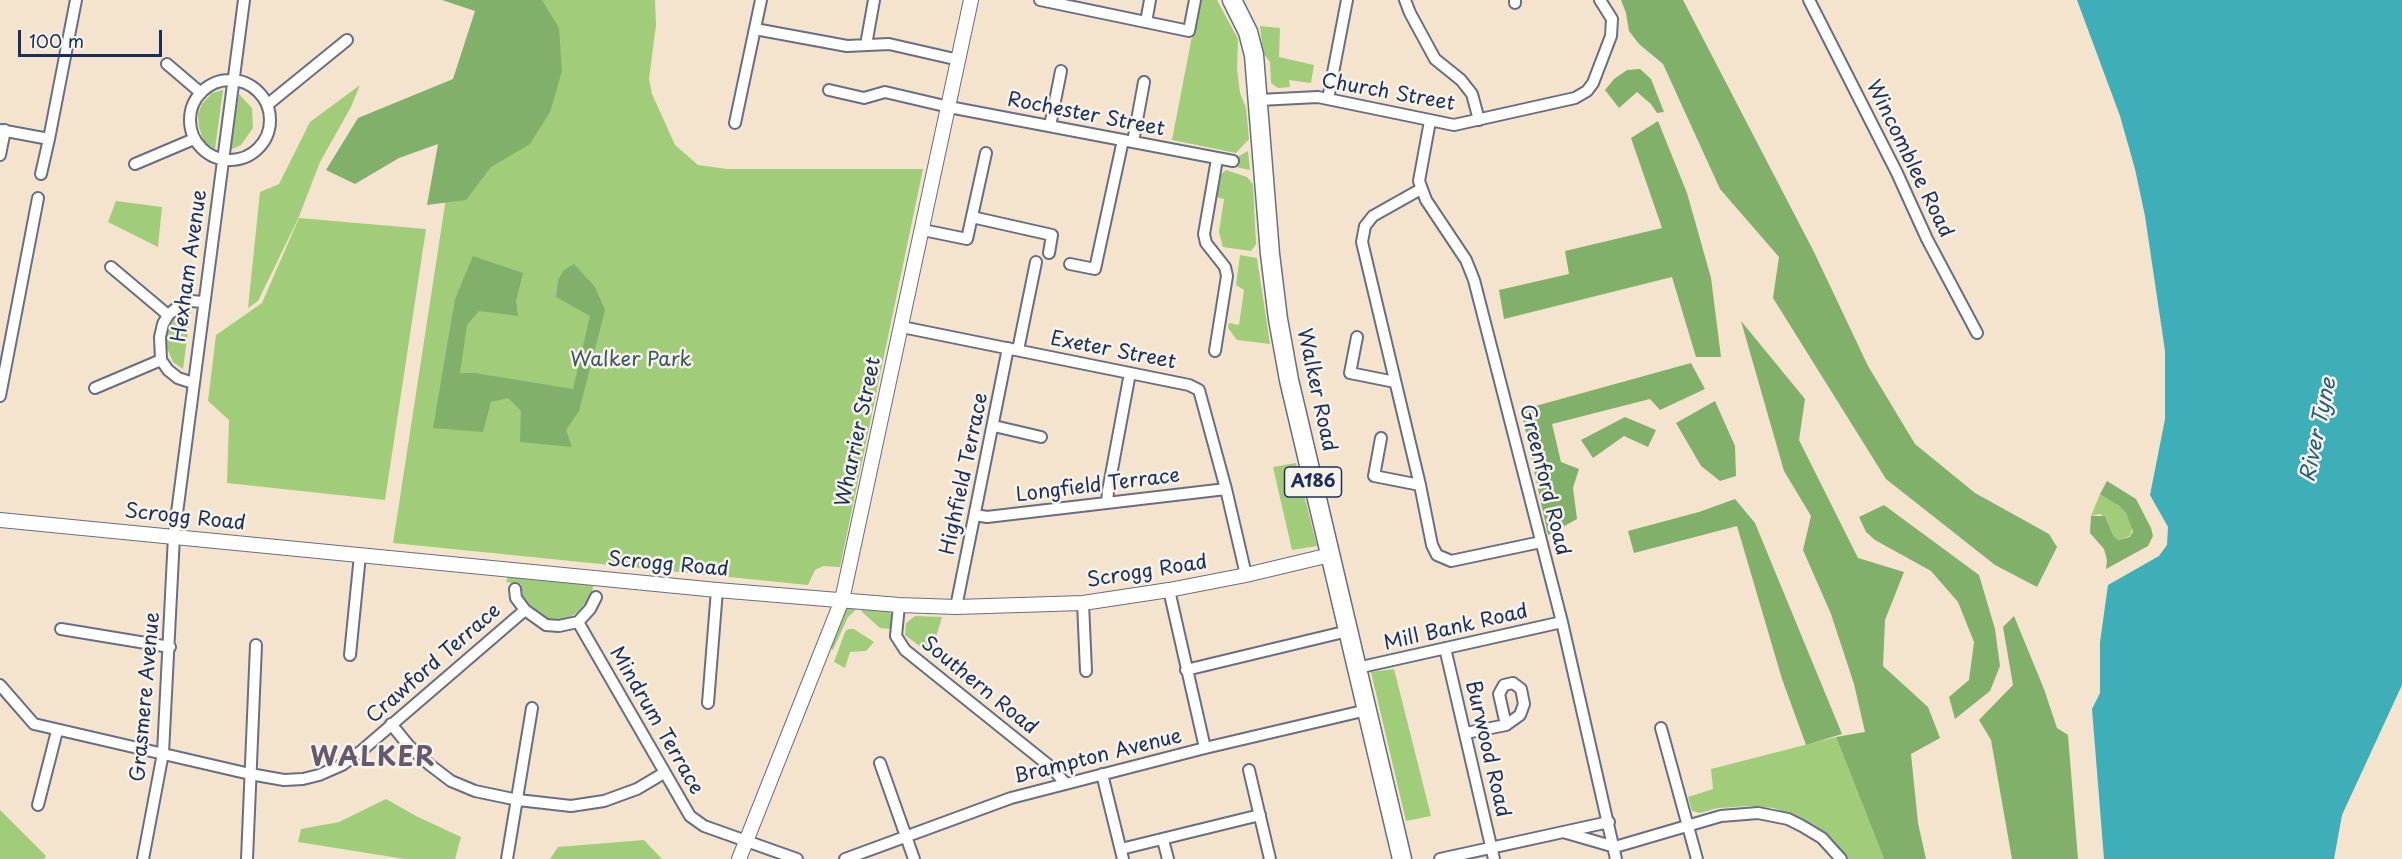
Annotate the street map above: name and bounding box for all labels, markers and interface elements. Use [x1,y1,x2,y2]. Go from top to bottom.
scale bar [21,18,165,56]
text: 100 m [29,27,84,54]
street label: Church Street [1319,69,1457,117]
street label: Wincomblee Road [1860,76,1958,242]
street label: Rochester Street [1005,88,1167,142]
street label: Hexham Avenue [167,188,213,344]
street label: Walker Road [1291,326,1341,454]
street label: Exeter Street [1048,327,1178,375]
park label: Walker Park [570,348,692,372]
street label: Wharrier Street [831,355,887,509]
water label: River Tyne [2296,376,2342,484]
street label: Highfield Terrace [936,391,994,557]
street label: Greenford Road [1514,402,1574,558]
street label: Longfield Terrace [1015,464,1181,508]
road number: A186 [1284,467,1342,497]
street label: Scrogg Road [123,500,247,536]
street label: Scrogg Road [606,548,730,582]
street label: Scrogg Road [1085,551,1209,593]
street label: Crawford Terrace [362,599,506,729]
street label: Mill Bank Road [1382,600,1530,656]
street label: Grasmere Avenue [127,611,165,783]
street label: Southern Road [916,632,1042,740]
street label: Mindrum Terrace [604,643,708,799]
street label: Burwood Road [1460,678,1514,820]
street label: Brampton Avenue [1012,725,1184,789]
district label: WALKER [310,743,436,775]

